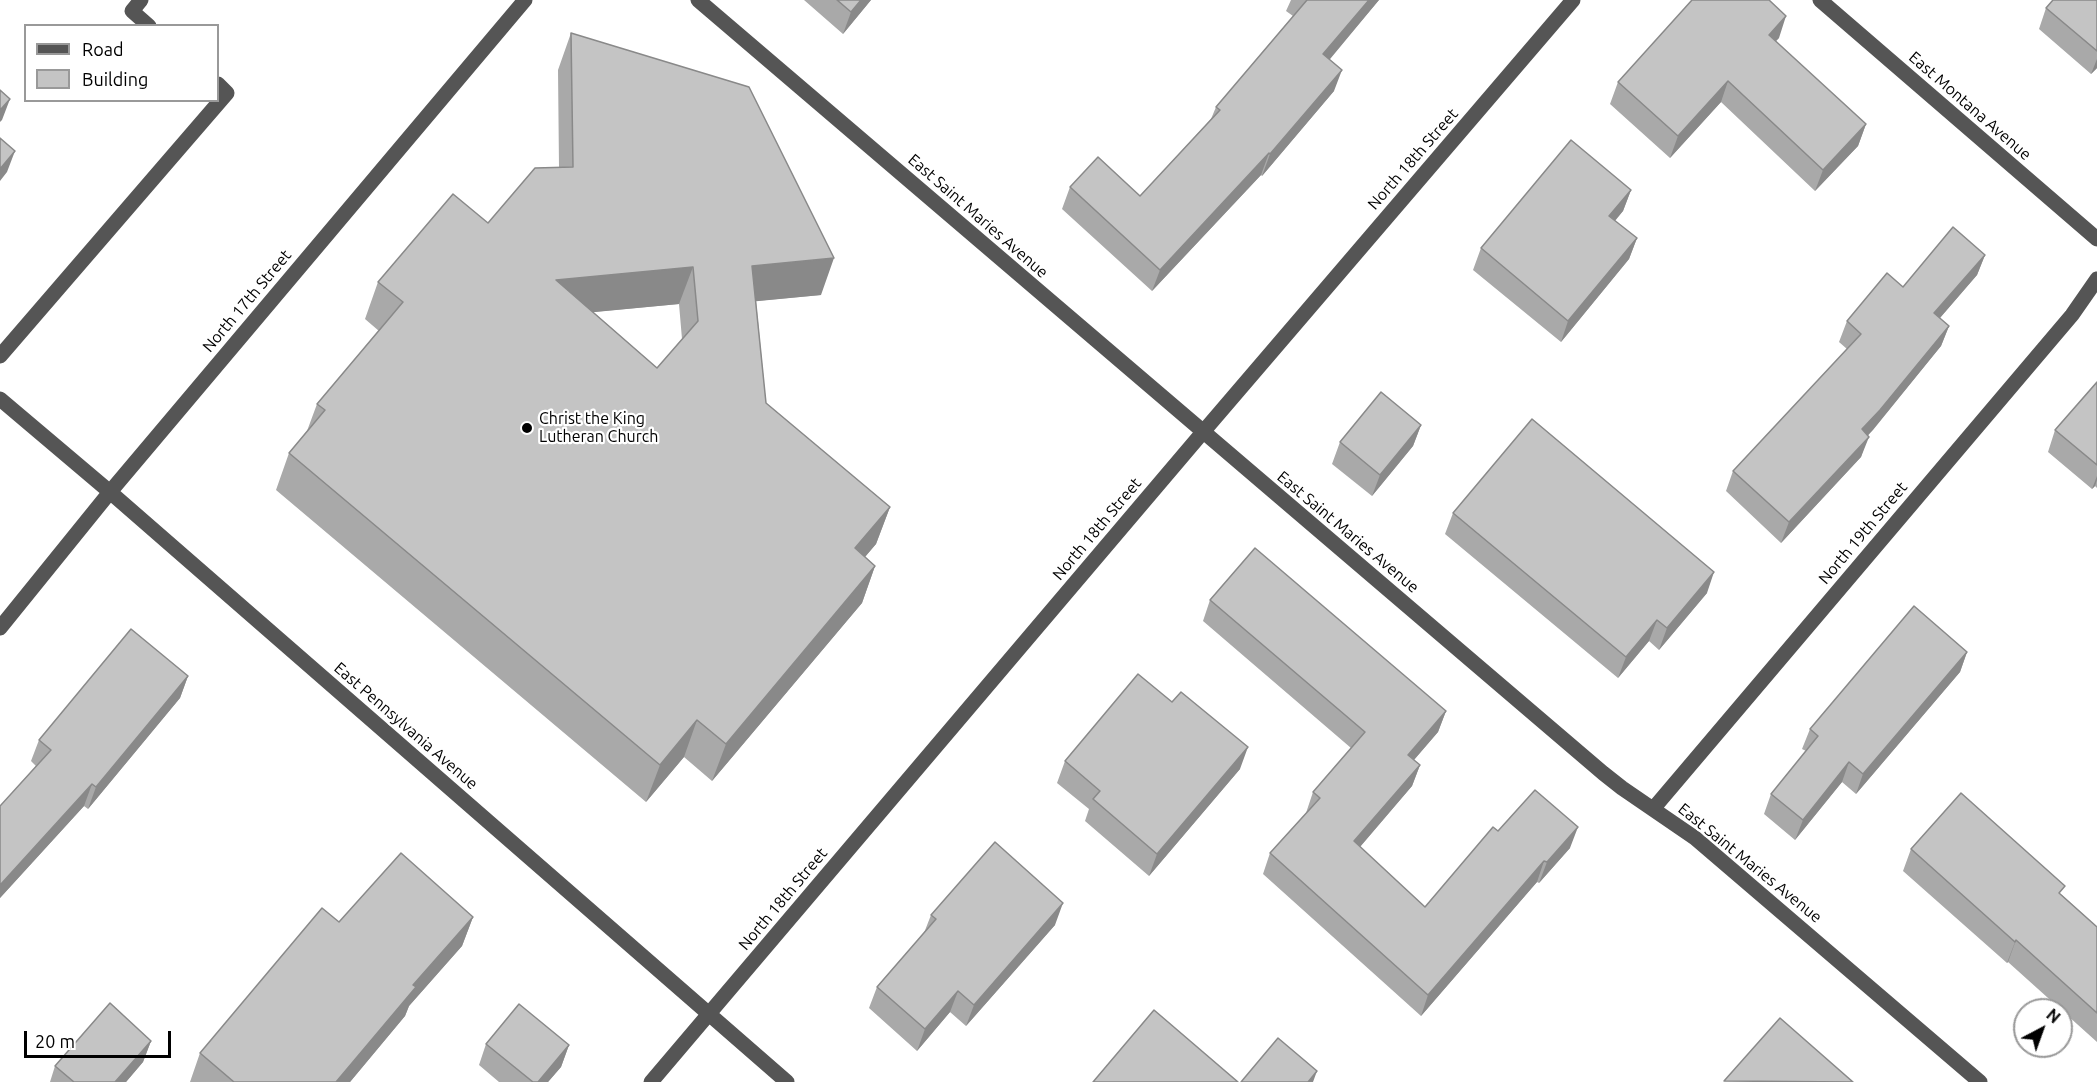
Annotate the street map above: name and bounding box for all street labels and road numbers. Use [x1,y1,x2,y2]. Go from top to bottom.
street label: East Montana Avenue [1905,48,2035,164]
street label: North 18th Street [1364,104,1462,214]
street label: East Saint Maries Avenue [904,150,1052,282]
street label: North 17th Street [199,246,295,356]
street label: East Saint Maries Avenue [1273,467,1423,597]
street label: North 18th Street [1049,474,1145,584]
street label: North 19th Street [1815,478,1911,588]
street label: East Pennsylvania Avenue [330,658,482,794]
street label: East Saint Maries Avenue [1674,799,1826,927]
street label: North 18th Street [735,844,831,954]

